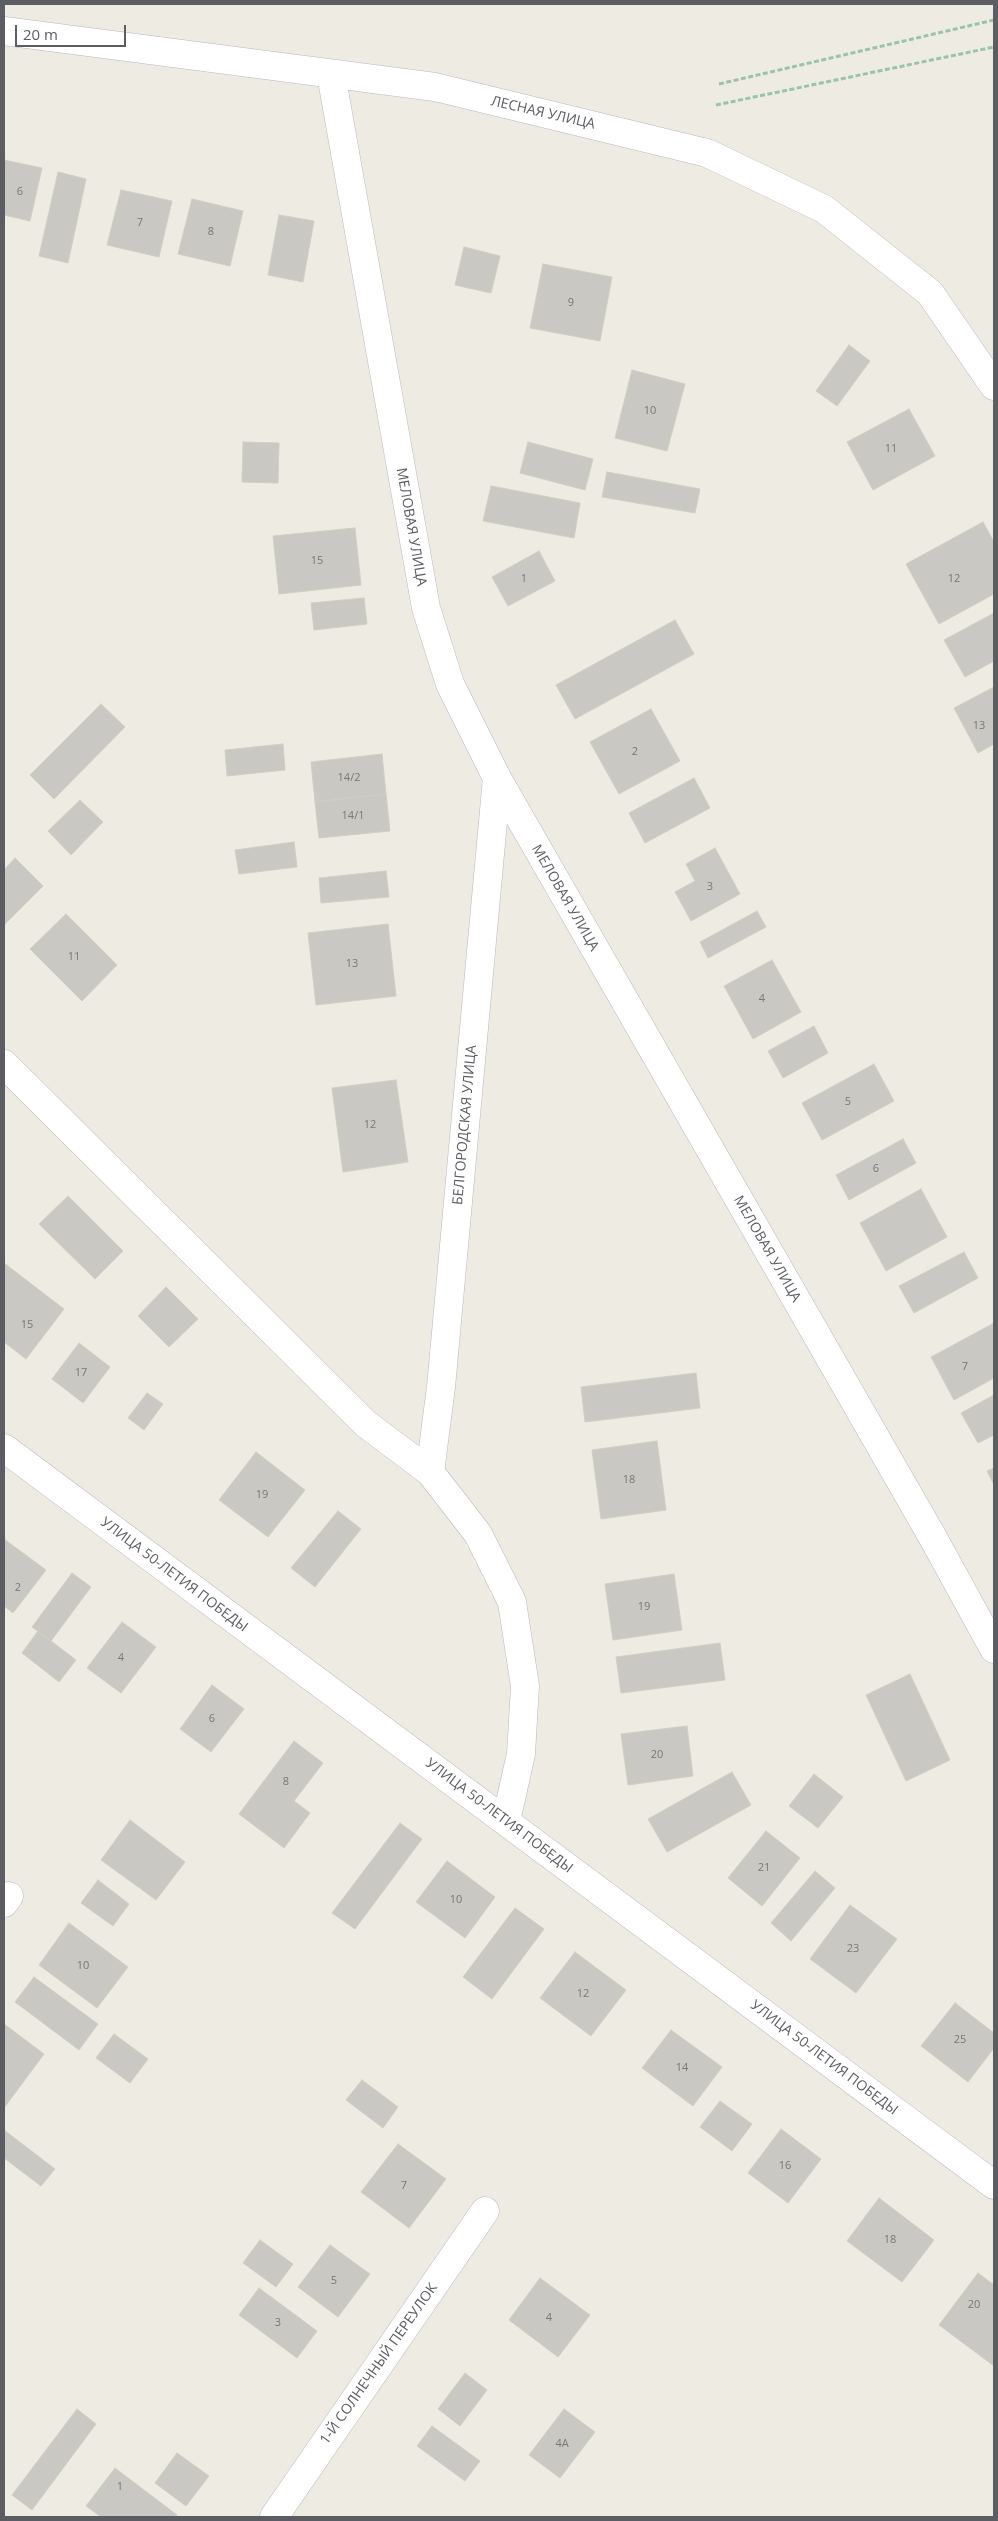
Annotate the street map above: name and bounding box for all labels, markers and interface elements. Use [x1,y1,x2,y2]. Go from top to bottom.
scale bar [18,15,129,47]
text: 20 m [23,24,58,44]
street label: ЛЕСНАЯ УЛИЦА [489,93,597,133]
house number: 6 [17,185,23,199]
house number: 7 [137,216,143,230]
house number: 8 [208,225,214,239]
house number: 9 [568,296,574,310]
house number: 10 [644,404,656,418]
house number: 11 [885,442,897,456]
street label: МЕЛОВАЯ УЛИЦА [392,467,430,587]
house number: 15 [311,554,323,568]
house number: 1 [521,572,527,586]
house number: 12 [948,572,960,586]
house number: 13 [973,719,985,733]
house number: 2 [632,745,638,759]
house number: 14/2 [338,771,360,785]
house number: 14/1 [342,809,364,823]
street label: МЕЛОВАЯ УЛИЦА [528,842,602,954]
house number: 3 [707,880,713,894]
house number: 11 [68,950,80,964]
house number: 13 [346,957,358,971]
house number: 4 [759,992,765,1006]
street label: БЕЛГОРОДСКАЯ УЛИЦА [450,1044,480,1206]
house number: 5 [845,1095,851,1109]
house number: 12 [364,1118,376,1132]
house number: 6 [873,1162,879,1176]
street label: МЕЛОВАЯ УЛИЦА [730,1193,804,1305]
house number: 15 [21,1318,33,1332]
house number: 7 [962,1360,968,1374]
house number: 17 [75,1366,87,1380]
house number: 18 [623,1473,635,1487]
house number: 19 [256,1488,268,1502]
street label: УЛИЦА 50-ЛЕТИЯ ПОБЕДЫ [97,1514,251,1636]
house number: 2 [15,1581,21,1595]
house number: 19 [638,1600,650,1614]
house number: 4 [118,1651,124,1665]
house number: 6 [209,1712,215,1726]
house number: 20 [651,1748,663,1762]
street label: УЛИЦА 50-ЛЕТИЯ ПОБЕДЫ [422,1755,576,1877]
house number: 8 [283,1775,289,1789]
house number: 21 [758,1861,770,1875]
house number: 10 [450,1893,462,1907]
house number: 23 [847,1942,859,1956]
house number: 10 [77,1959,89,1973]
house number: 12 [577,1987,589,2001]
street label: УЛИЦА 50-ЛЕТИЯ ПОБЕДЫ [747,1997,901,2119]
house number: 25 [954,2033,966,2047]
house number: 14 [676,2061,688,2075]
house number: 16 [779,2159,791,2173]
house number: 7 [401,2179,407,2193]
house number: 18 [884,2233,896,2247]
house number: 5 [331,2274,337,2288]
street label: 1-Й СОЛНЕЧНЫЙ ПЕРЕУЛОК [317,2280,441,2448]
house number: 20 [968,2298,980,2312]
house number: 4 [546,2311,552,2325]
house number: 3 [275,2316,281,2330]
house number: 4А [555,2437,569,2451]
house number: 1 [117,2480,123,2494]

